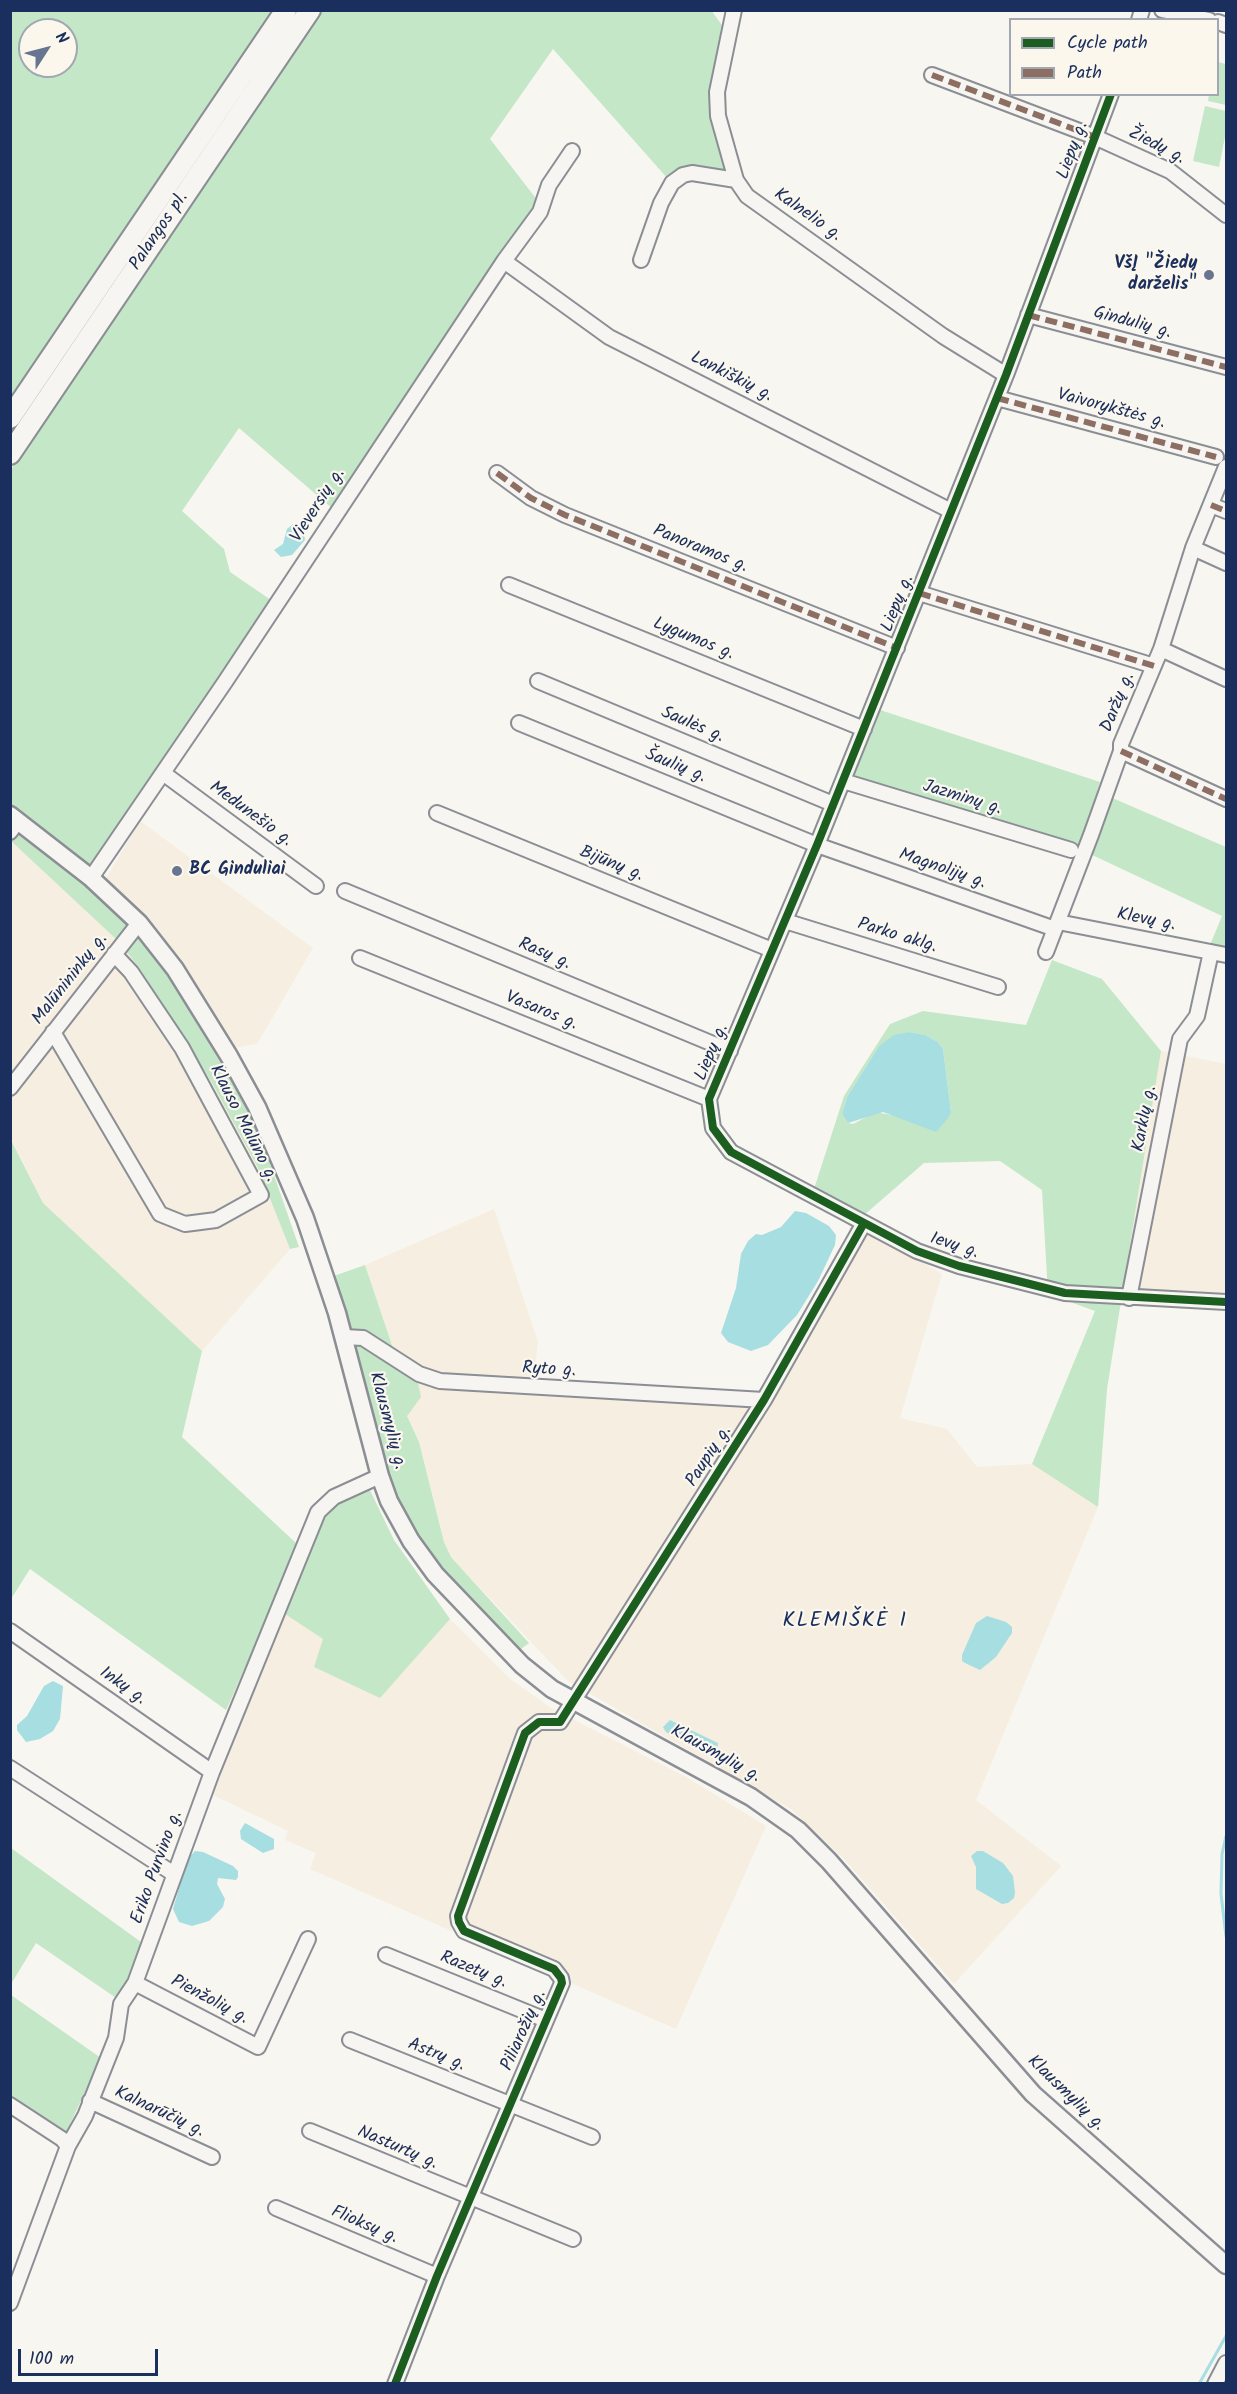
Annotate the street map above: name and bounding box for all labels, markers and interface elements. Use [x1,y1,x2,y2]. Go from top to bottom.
north arrow [18,18,78,78]
legend [1009,18,1219,96]
text: N [48,27,74,50]
text: Cycle path [1067,29,1148,58]
text: Path [1067,59,1102,88]
street label: Liepų g. [1054,119,1094,183]
street label: Žiedų g. [1124,123,1188,171]
street label: Kalnelio g. [769,185,845,247]
street label: Palangos pl. [126,189,194,275]
place label: VšĮ "Žiedų darželis" [1114,254,1197,296]
marker: VšĮ "Žiedų darželis" [1202,268,1216,282]
street label: Gindulių g. [1091,303,1173,345]
street label: Lankiškių g. [686,348,776,408]
street label: Vaivorykštės g. [1055,385,1167,435]
street label: Vieversių g. [287,465,351,547]
street label: Panoramos g. [649,521,751,579]
street label: Liepų g. [878,572,920,636]
street label: Lygumos g. [649,614,737,666]
street label: Daržų g. [1097,670,1141,736]
street label: Saulės g. [657,703,727,749]
street label: Šaulių g. [641,745,709,789]
street label: Jazminų g. [920,777,1004,821]
street label: Medunešio g. [204,778,296,852]
street label: Bijūnų g. [576,842,646,888]
street label: Magnolijų g. [896,845,988,895]
place label: BC Ginduliai [189,860,285,882]
marker: BC Ginduliai [170,864,184,878]
street label: Klevų g. [1115,905,1177,937]
street label: Parko aklg. [855,915,939,959]
street label: Malūnininkų g. [29,930,113,1030]
street label: Rasų g. [514,934,574,976]
street label: Vasaros g. [502,988,580,1036]
street label: Liepų g. [691,1021,735,1085]
street label: Klauso Malūno g. [203,1062,281,1186]
street label: Karklų g. [1129,1084,1163,1154]
street label: Ievų g. [927,1229,981,1265]
street label: Ryto g. [521,1359,577,1383]
street label: Klausmylių g. [363,1370,409,1472]
street label: Paupių g. [682,1422,738,1492]
district label: KLEMIŠKĖ I [783,1609,907,1635]
street label: Inkų g. [94,1663,150,1711]
street label: Klausmylių g. [666,1721,764,1789]
street label: Eriko Purvino g. [128,1809,188,1927]
street label: Razetų g. [436,1948,510,1994]
street label: Pienžolių g. [166,1972,252,2030]
street label: Piliarožių g. [498,1987,552,2075]
street label: Astrų g. [404,2035,468,2077]
street label: Klausmylių g. [1022,2052,1108,2136]
street label: Kalnarūčių g. [110,2083,208,2143]
street label: Nasturtų g. [353,2122,441,2176]
street label: Flioksų g. [327,2202,401,2250]
scale bar [21,2337,160,2375]
text: 100 m [29,2345,74,2374]

